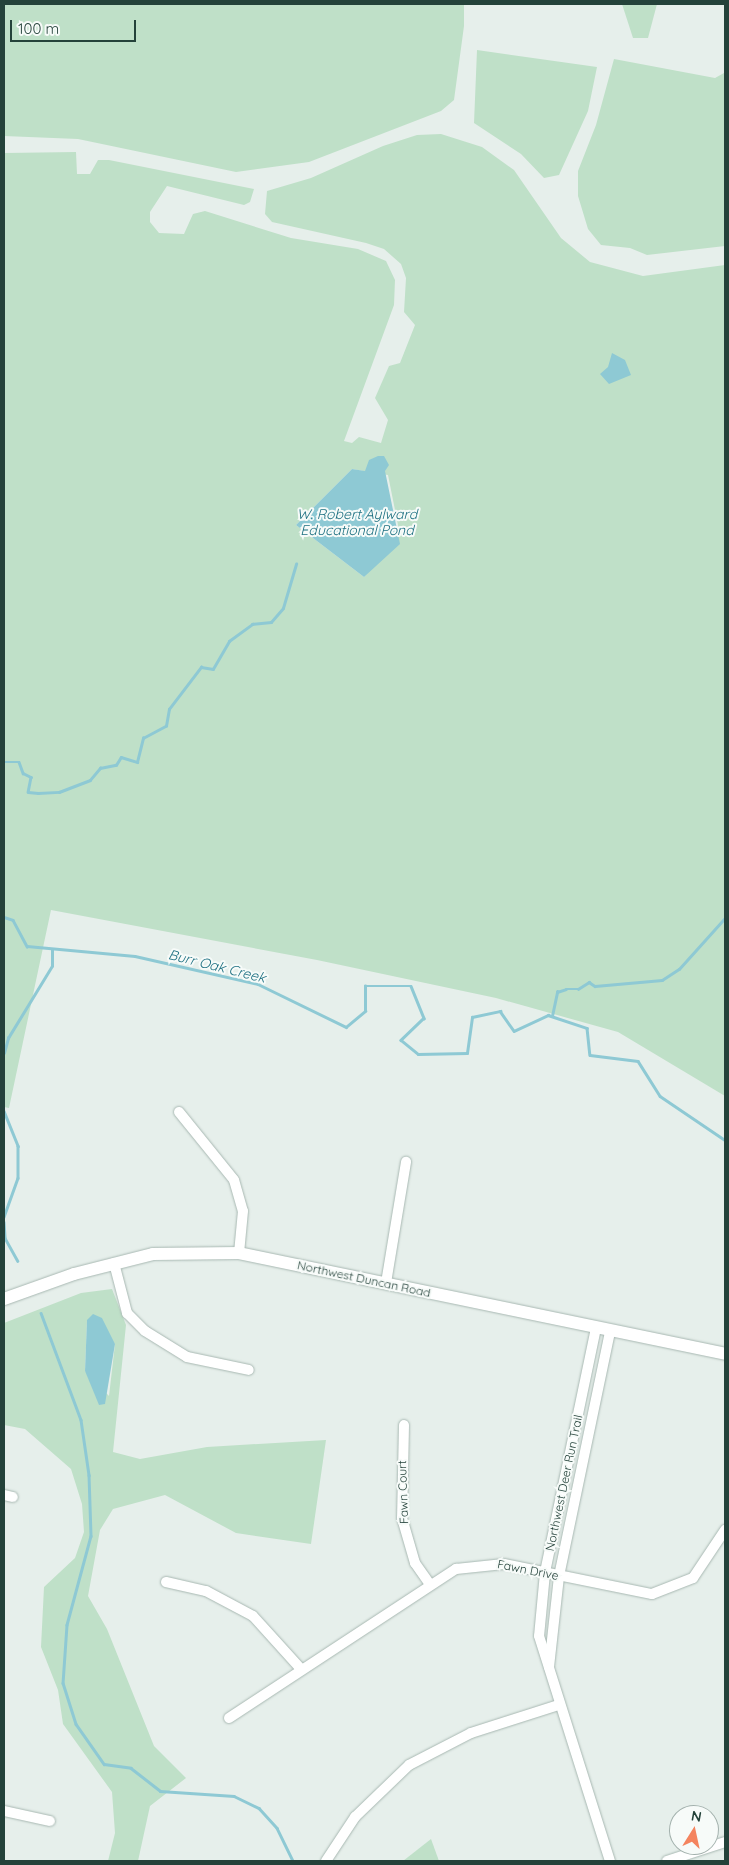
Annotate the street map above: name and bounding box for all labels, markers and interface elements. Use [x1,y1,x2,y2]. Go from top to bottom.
scale bar [12,10,139,42]
text: 100 m [18,19,59,38]
water label: W. Robert Aylward Educational Pond [297,506,417,538]
water label: Burr Oak Creek [167,946,267,986]
street label: Northwest Duncan Road [296,1258,432,1300]
street label: Northwest Deer Run Trail [543,1414,585,1552]
street label: Fawn Court [395,1460,411,1524]
street label: Fawn Drive [496,1557,560,1583]
north arrow [669,1805,719,1855]
text: N [690,1806,703,1826]

